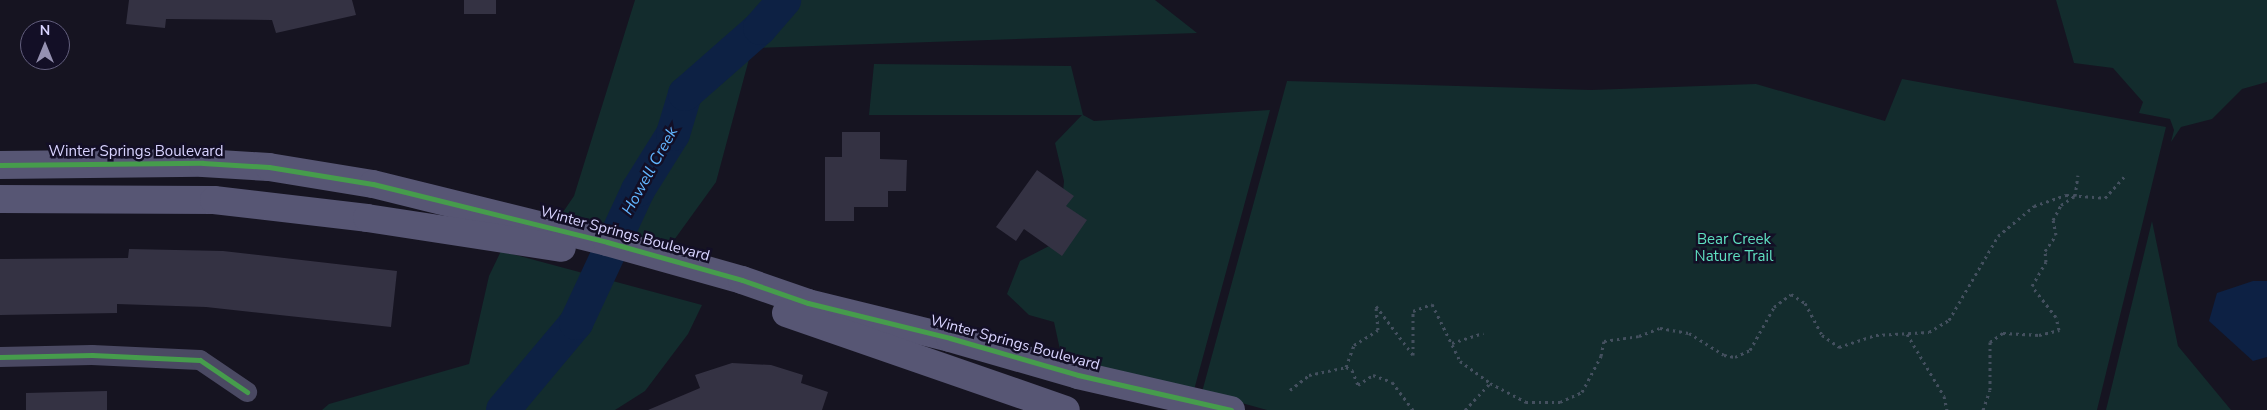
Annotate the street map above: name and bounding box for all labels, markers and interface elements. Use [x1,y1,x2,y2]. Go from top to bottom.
north arrow [20,20,70,70]
text: N [40,21,50,40]
water label: Howell Creek [618,124,682,218]
street label: Winter Springs Boulevard [49,143,223,161]
street label: Winter Springs Boulevard [538,203,712,265]
park label: Bear Creek Nature Trail [1695,230,1773,265]
street label: Winter Springs Boulevard [928,312,1102,374]

